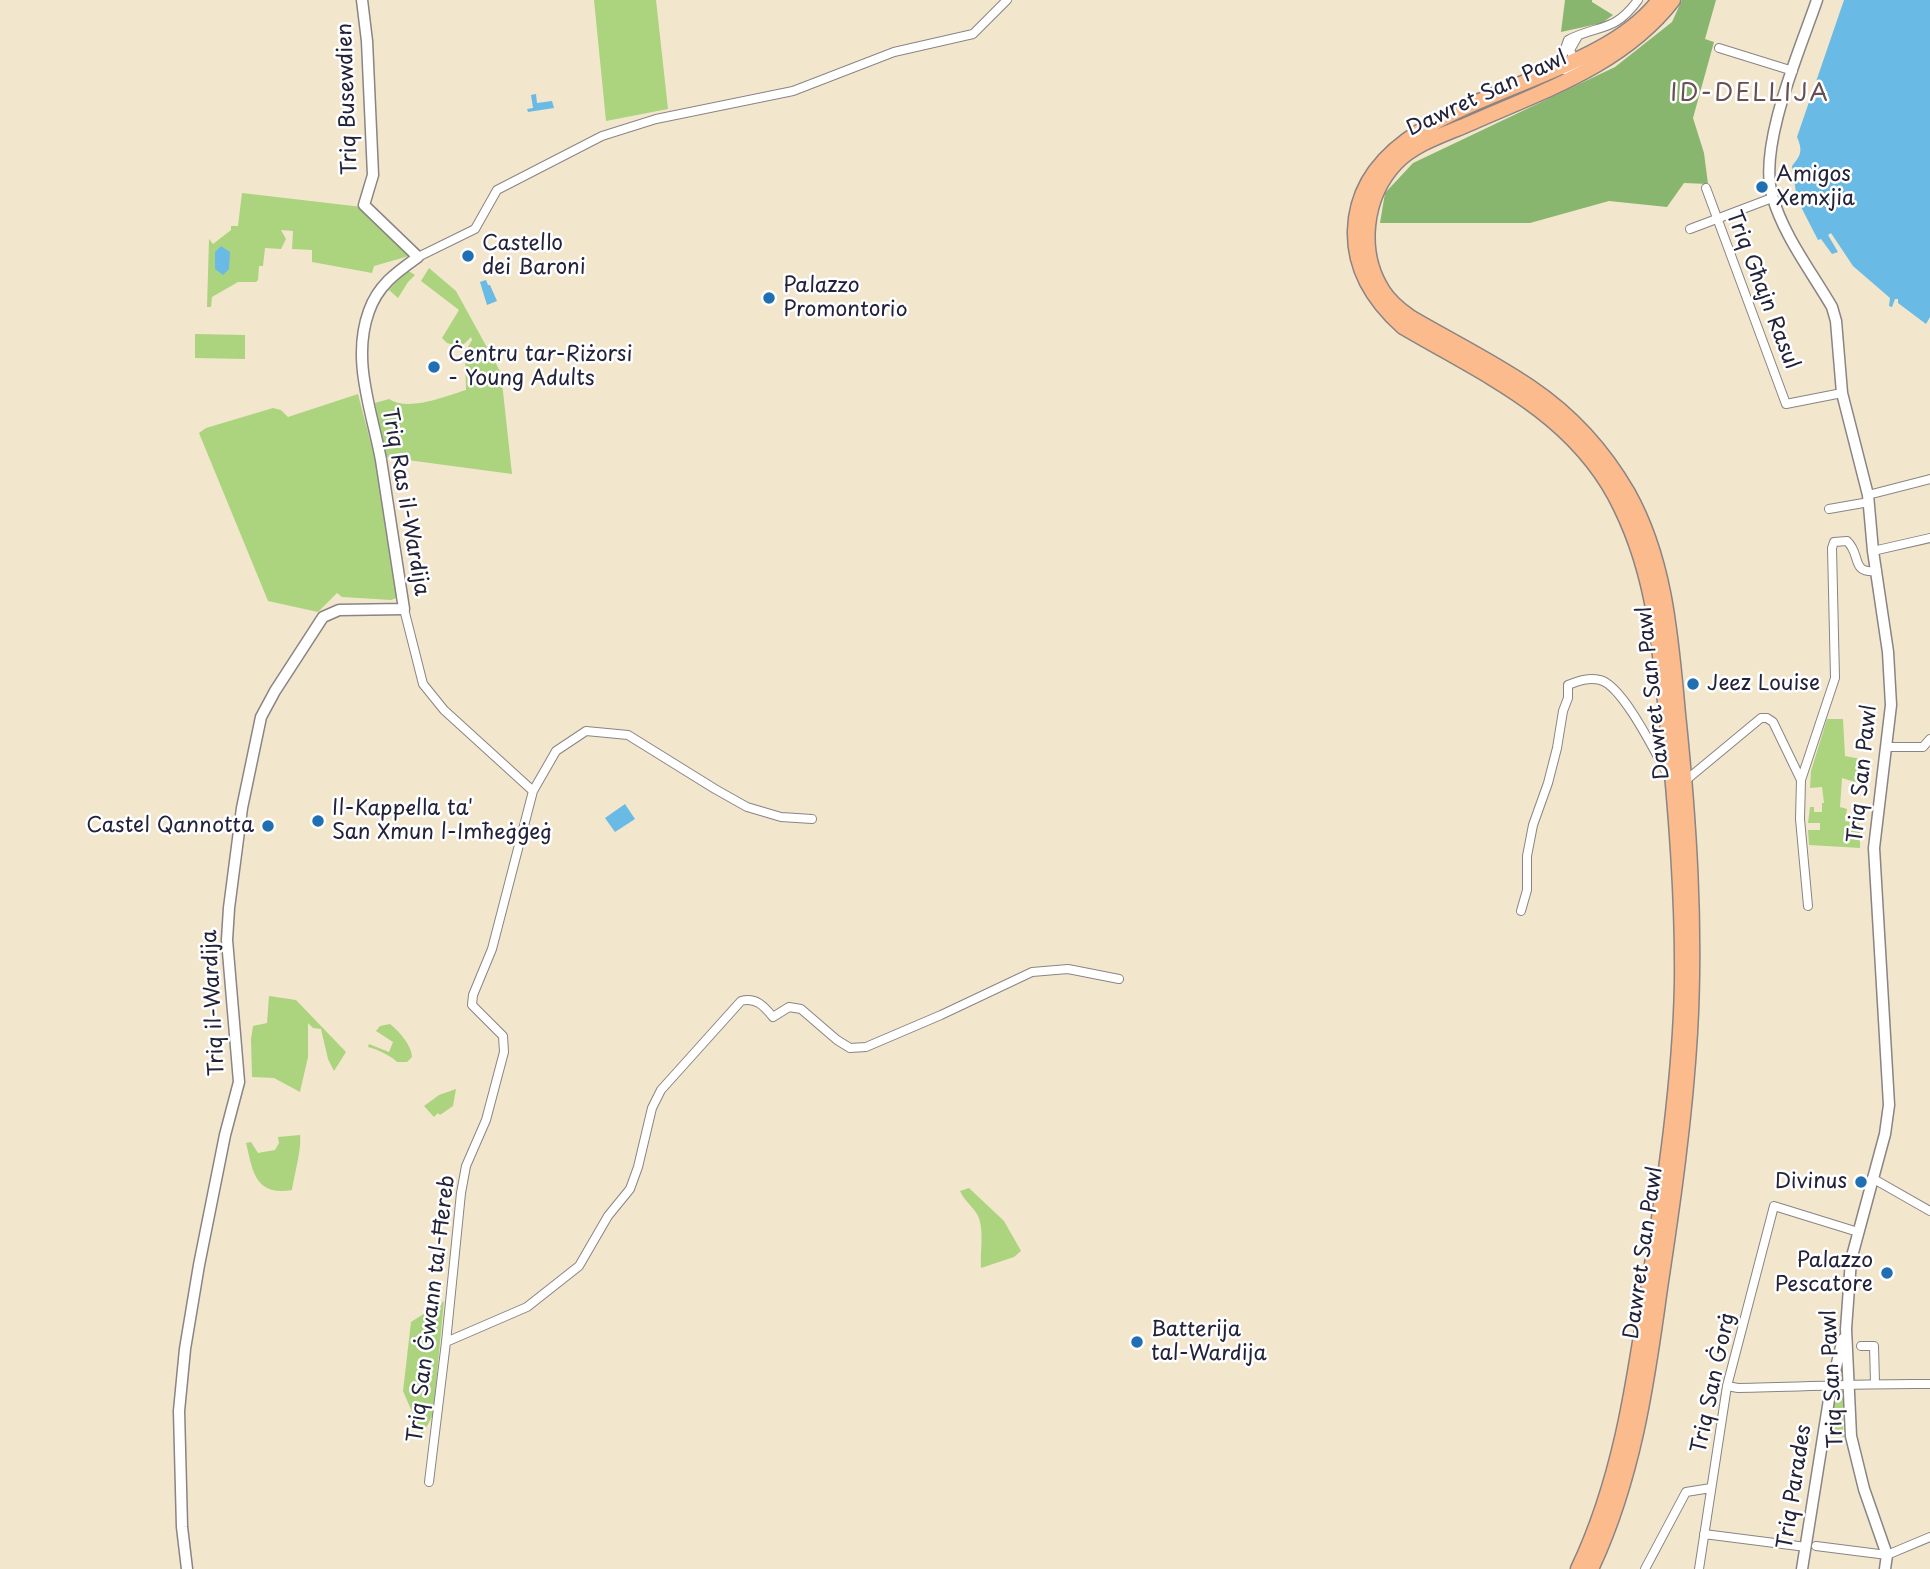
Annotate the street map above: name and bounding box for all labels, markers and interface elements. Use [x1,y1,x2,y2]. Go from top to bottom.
street label: Triq Busewdien [333,23,363,175]
street label: Dawret San Pawl [1403,46,1571,142]
district label: ID-DELLIJA [1674,80,1826,108]
place label: Amigos Xemxjia [1776,162,1855,212]
marker: Amigos Xemxjia [1754,179,1770,195]
street label: Triq Għajn Rasul [1720,207,1804,373]
place label: Castello dei Baroni [482,231,586,281]
marker: Castello dei Baroni [460,248,476,264]
place label: Palazzo Promontorio [783,273,907,323]
marker: Palazzo Promontorio [761,290,777,306]
place label: Ċentru tar-Riżorsi - Young Adults [448,342,632,392]
marker: Ċentru tar-Riżorsi - Young Adults [426,359,442,375]
street label: Triq Ras il-Wardija [376,406,434,598]
street label: Dawret San Pawl [1632,605,1676,781]
place label: Jeez Louise [1707,671,1820,697]
marker: Jeez Louise [1685,676,1701,692]
street label: Triq San Pawl [1843,704,1883,844]
place label: Il-Kappella ta' San Xmun l-Imħeġġeġ [332,796,552,846]
place label: Castel Qannotta [86,813,254,839]
marker: Il-Kappella ta' San Xmun l-Imħeġġeġ [310,813,326,829]
marker: Castel Qannotta [260,818,276,834]
street label: Triq il-Wardija [198,929,230,1077]
street label: Dawret San Pawl [1619,1165,1669,1341]
place label: Divinus [1775,1169,1847,1195]
street label: Triq San Ġwann tal-Ħereb [403,1174,461,1444]
marker: Divinus [1853,1174,1869,1190]
place label: Palazzo Pescatore [1775,1248,1873,1298]
marker: Palazzo Pescatore [1879,1265,1895,1281]
street label: Triq San Pawl [1817,1309,1849,1449]
street label: Triq San Ġorġ [1687,1310,1741,1456]
place label: Batterija tal-Wardija [1151,1317,1267,1367]
marker: Batterija tal-Wardija [1129,1334,1145,1350]
street label: Triq Parades [1773,1423,1817,1551]

